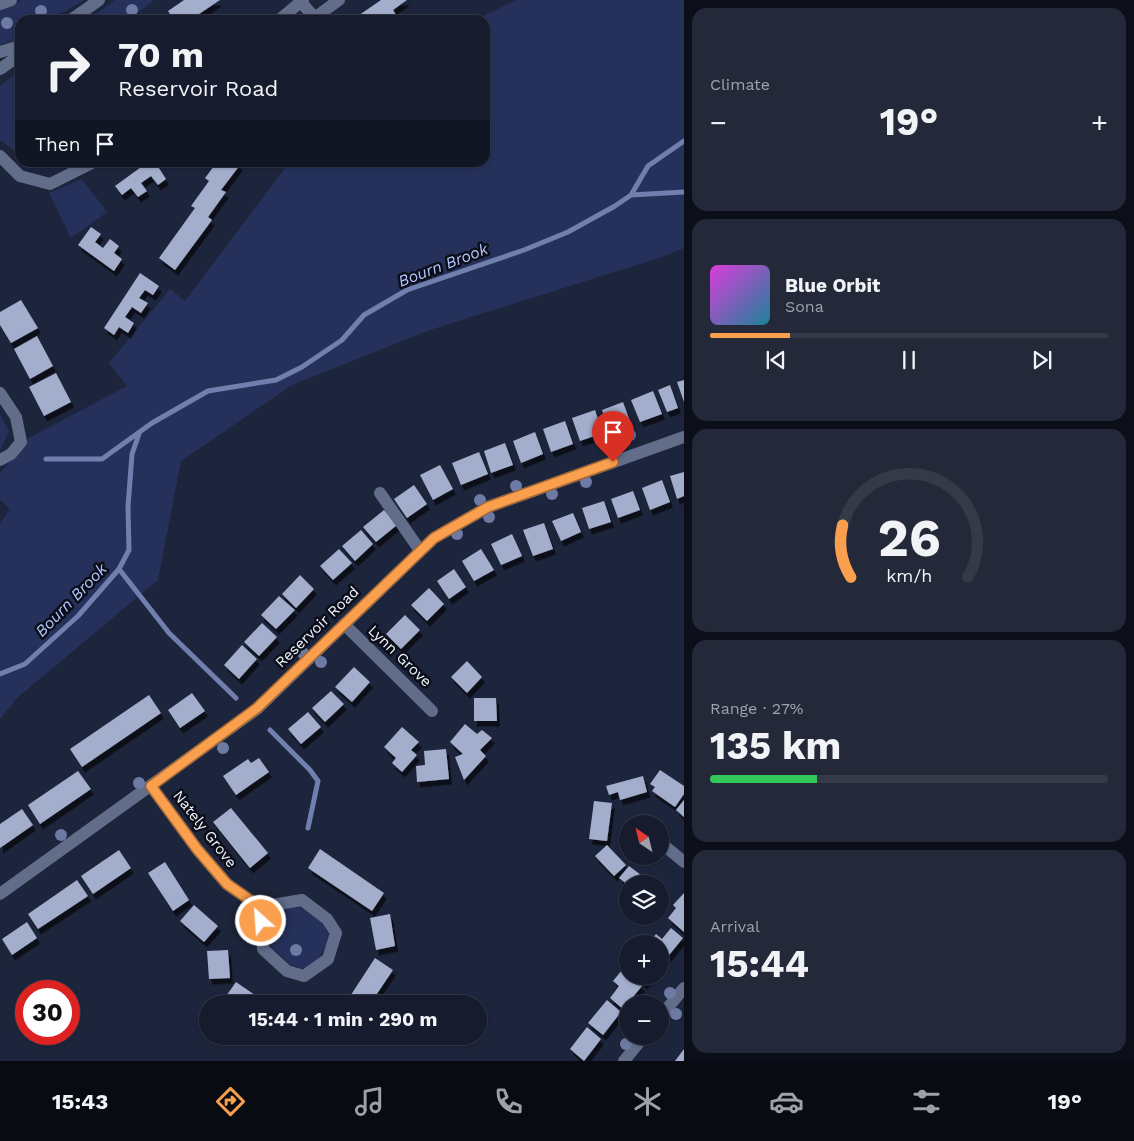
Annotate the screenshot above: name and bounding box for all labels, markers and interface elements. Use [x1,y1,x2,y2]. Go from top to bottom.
text: 70 m [118,34,204,76]
icon: right [35,35,100,100]
text: Climate [710,75,770,94]
text: Reservoir Road [118,76,278,101]
text: 19° [880,100,938,144]
text: − [710,106,727,139]
text: + [1091,106,1108,139]
icon: arrive [91,130,119,158]
text: Then [35,133,81,156]
water label: Bourn Brook [395,239,492,291]
text: Blue Orbit [785,274,880,297]
text: Sona [785,297,824,316]
icon: previous [762,346,790,374]
icon: pause [895,346,923,374]
icon: next [1028,346,1056,374]
pin [592,411,634,462]
icon: arrive [599,418,627,446]
text: 26 [877,508,941,569]
water label: Bourn Brook [31,558,112,641]
text: km/h [886,565,932,586]
street label: Reservoir Road [271,583,363,671]
street label: Lynn Grove [365,621,435,691]
text: Range · 27% [710,699,804,718]
text: 135 km [710,724,841,768]
street label: Nately Grove [169,787,241,871]
north arrow [619,815,669,865]
map controls [619,815,669,1045]
button: layers [619,875,669,925]
position arrow [234,894,286,946]
text: Arrival [710,917,760,936]
button: + [619,935,669,985]
text: 15:44 [710,942,809,986]
speed limit sign: 30 [15,980,80,1045]
button: − [619,995,669,1045]
text: 15:44 · 1 min · 290 m [249,1008,437,1031]
icon: directions [213,1084,248,1119]
icon: music [352,1084,387,1119]
icon: phone [491,1084,526,1119]
icon: climate [630,1084,665,1119]
icon: car [769,1084,804,1119]
icon: filters [909,1084,944,1119]
text: 15:43 [52,1089,108,1114]
text: 19° [1048,1089,1082,1114]

